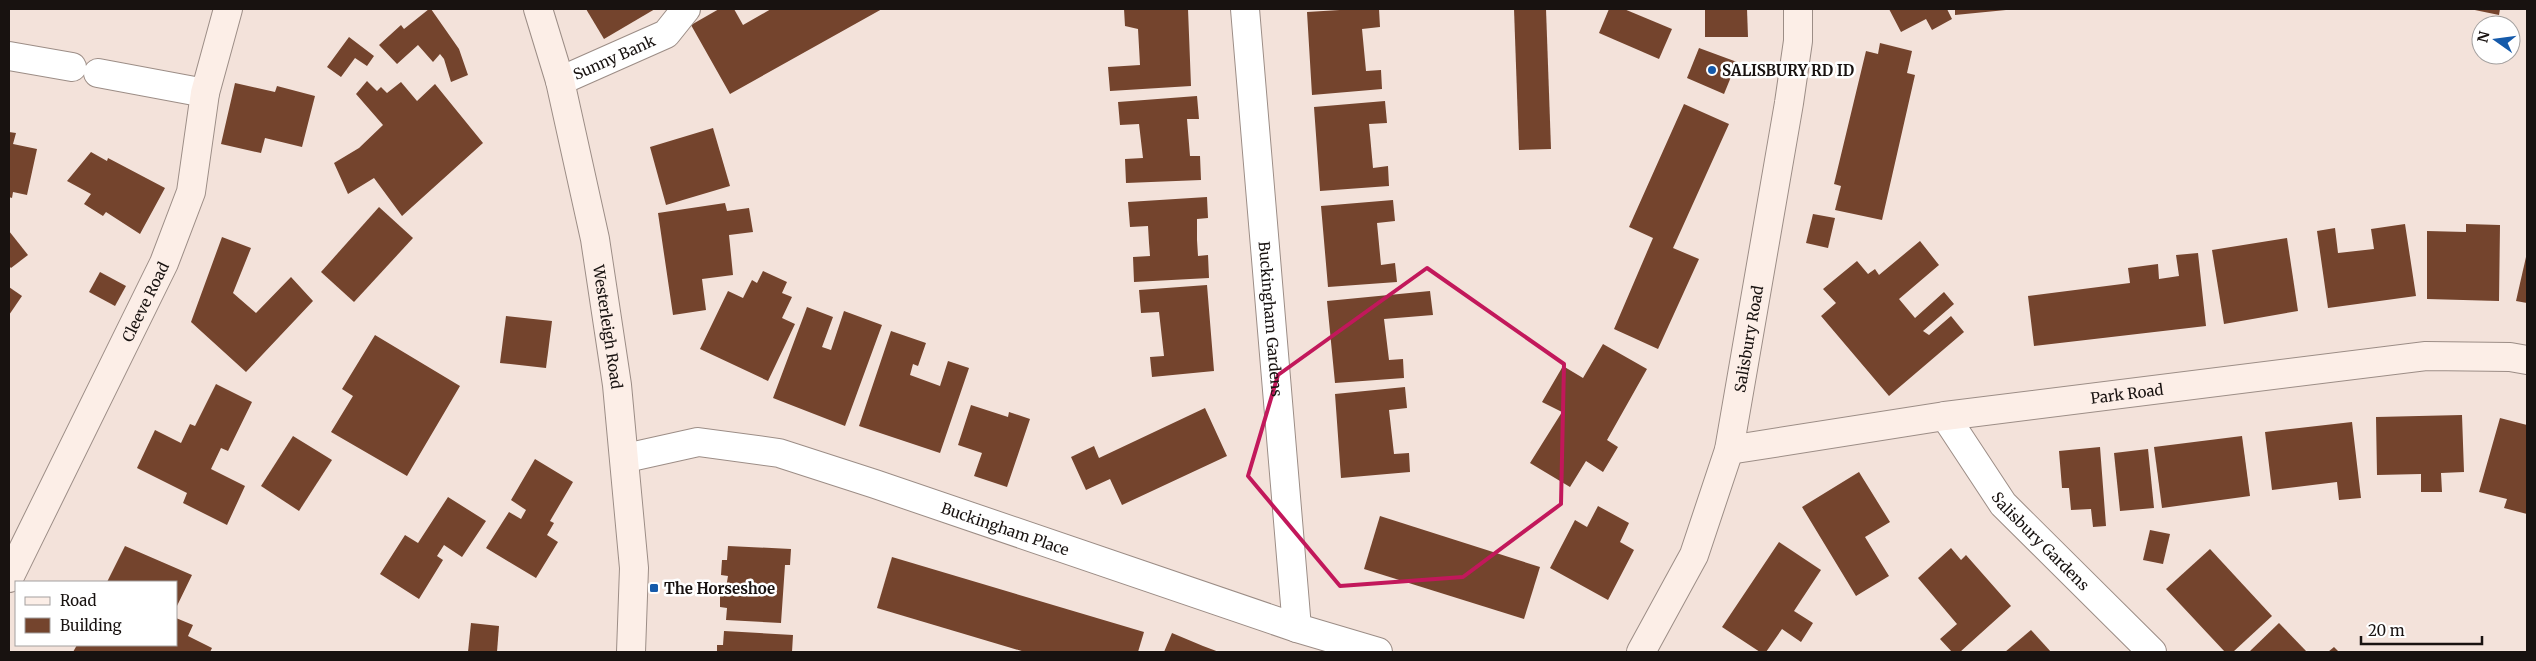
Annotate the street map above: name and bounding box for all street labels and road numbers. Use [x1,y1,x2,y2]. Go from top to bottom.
street label: Sunny Bank [570,30,658,84]
street label: Buckingham Gardens [1255,240,1287,397]
street label: Cleeve Road [117,259,173,345]
street label: Westerleigh Road [589,263,627,390]
street label: Salisbury Road [1730,284,1767,394]
street label: Park Road [2089,379,2165,407]
street label: Salisbury Gardens [1988,488,2094,594]
street label: Buckingham Place [939,498,1072,559]

